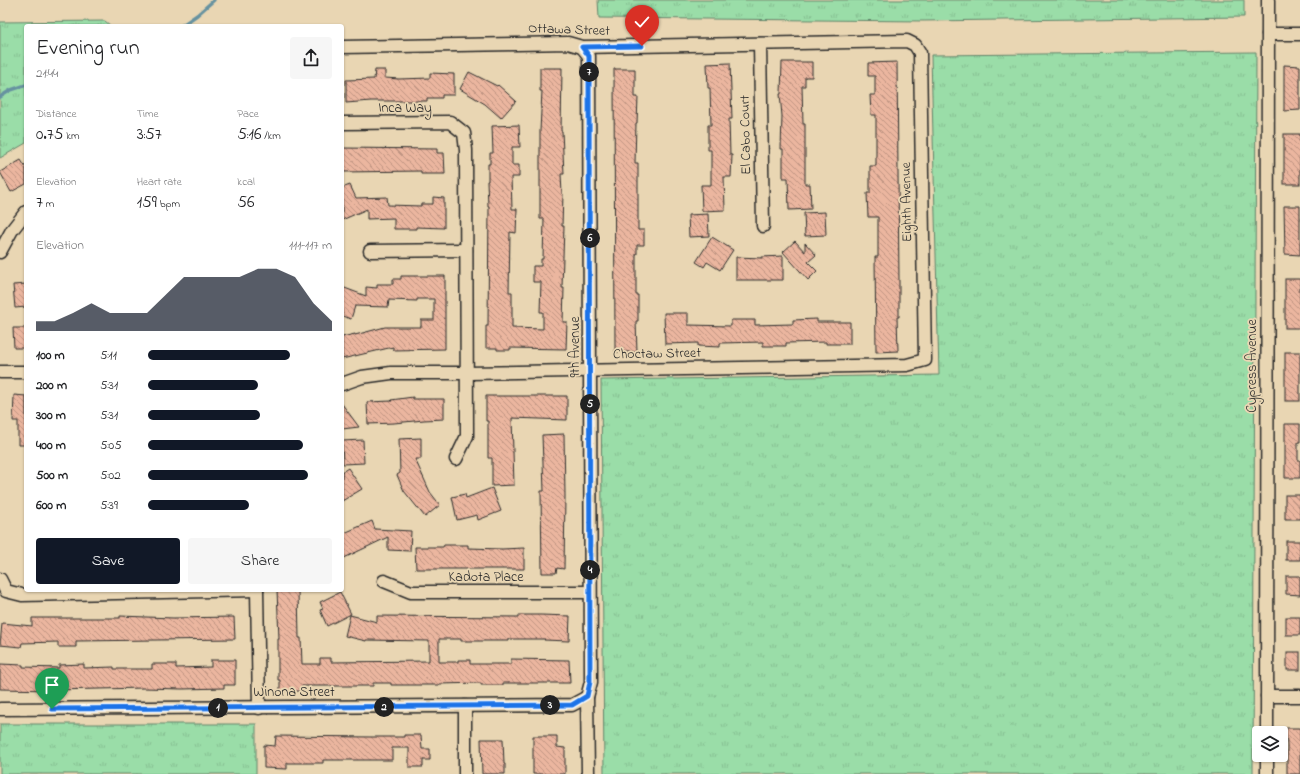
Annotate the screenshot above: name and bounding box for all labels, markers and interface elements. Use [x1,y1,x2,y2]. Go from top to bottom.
pin [625,5,659,46]
icon: check [631,11,653,33]
street label: Ottawa Street [528,18,610,42]
text: Evening run [36,33,140,65]
button: share [290,37,332,79]
pin: 7 [579,62,599,82]
text: 21:44 [36,64,58,83]
text: 7 [587,64,591,80]
street label: El Cabo Court [735,95,757,175]
street label: Inca Way [378,98,432,120]
text: Distance [36,106,77,122]
text: Time [137,106,158,122]
text: Pace [237,106,259,122]
text: 0.75 [36,122,64,147]
text: 3:57 [137,122,162,147]
text: 5:16 [237,122,261,147]
text: km [64,128,80,144]
text: /km [261,128,281,144]
street label: Eighth Avenue [896,161,919,242]
text: Elevation [36,174,76,190]
text: Heart rate [137,174,182,190]
text: kcal [237,174,255,190]
text: 7 [36,190,43,215]
text: 159 [137,190,157,215]
text: 56 [237,190,255,215]
text: m [43,196,54,212]
text: bpm [157,196,180,212]
pin: 6 [580,228,600,248]
text: 6 [588,230,592,246]
text: Elevation [36,236,84,255]
text: 111–117 m [289,236,332,255]
street label: 9th Avenue [565,316,586,377]
street label: Cypress Avenue [1242,319,1264,413]
street label: Choctaw Street [613,343,702,365]
text: 100 m [36,346,65,365]
text: 5:11 [100,346,117,365]
text: 200 m [36,376,67,395]
text: 5:31 [100,376,118,395]
pin: 5 [580,394,600,414]
text: 5 [587,396,593,412]
text: 300 m [36,406,66,425]
text: 5:31 [100,406,118,425]
text: 400 m [36,436,66,455]
text: 5:05 [100,436,122,455]
text: 500 m [36,466,68,485]
text: 5:02 [100,466,121,485]
text: 600 m [36,496,66,515]
text: 5:39 [100,496,118,515]
button: Save [36,538,180,584]
button: Share [188,538,332,584]
pin: 4 [580,560,600,580]
text: 4 [588,562,592,578]
street label: Kadota Place [449,567,524,588]
pin [35,668,69,709]
icon: arrive [41,674,63,696]
street label: Winona Street [253,682,335,703]
pin: 3 [540,695,560,715]
pin: 2 [374,697,394,717]
text: 3 [548,697,552,713]
pin: 1 [208,698,228,718]
text: 2 [381,699,387,715]
text: 1 [216,700,220,716]
map controls [1252,726,1288,762]
button: layers [1252,726,1288,762]

